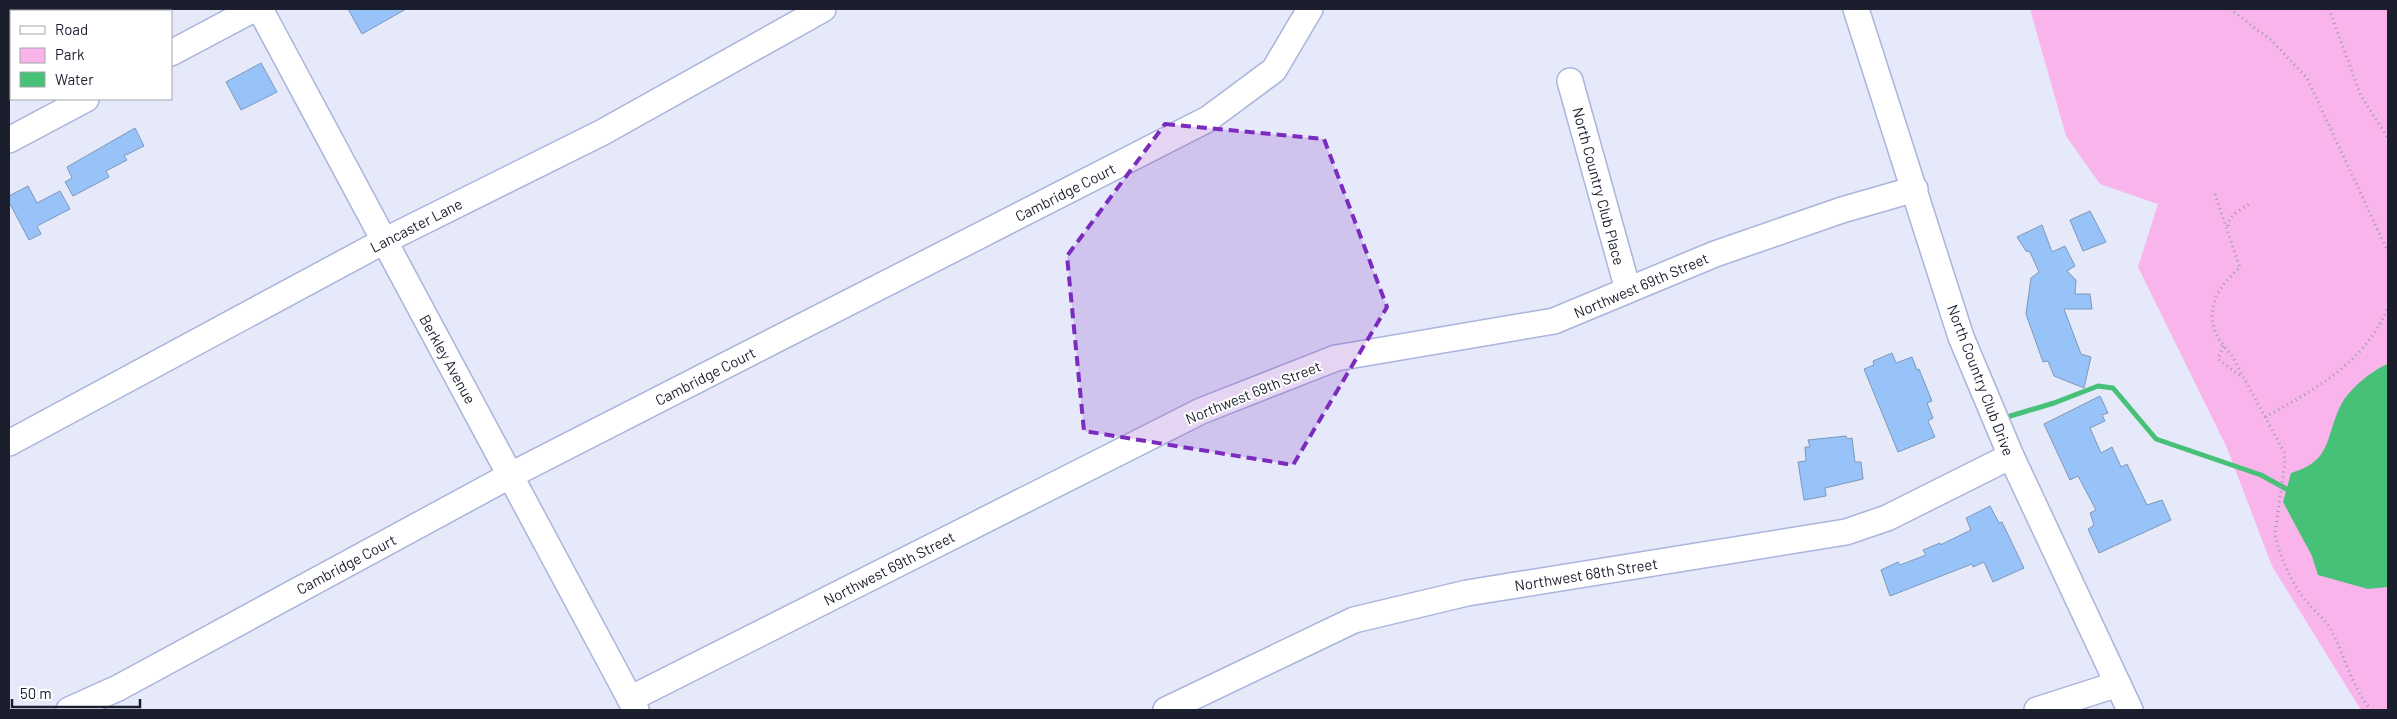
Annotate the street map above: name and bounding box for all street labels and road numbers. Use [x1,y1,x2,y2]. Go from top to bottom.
street label: North Country Club Place [1569,105,1629,267]
street label: Cambridge Court [1012,159,1118,225]
street label: Lancaster Lane [367,194,465,256]
street label: Northwest 69th Street [1571,248,1711,322]
street label: North Country Club Drive [1944,302,2018,458]
street label: Berkley Avenue [416,311,480,407]
street label: Cambridge Court [652,343,758,409]
street label: Northwest 69th Street [1183,357,1323,427]
street label: Northwest 69th Street [821,527,957,609]
street label: Cambridge Court [293,530,399,598]
street label: Northwest 68th Street [1513,554,1659,594]

